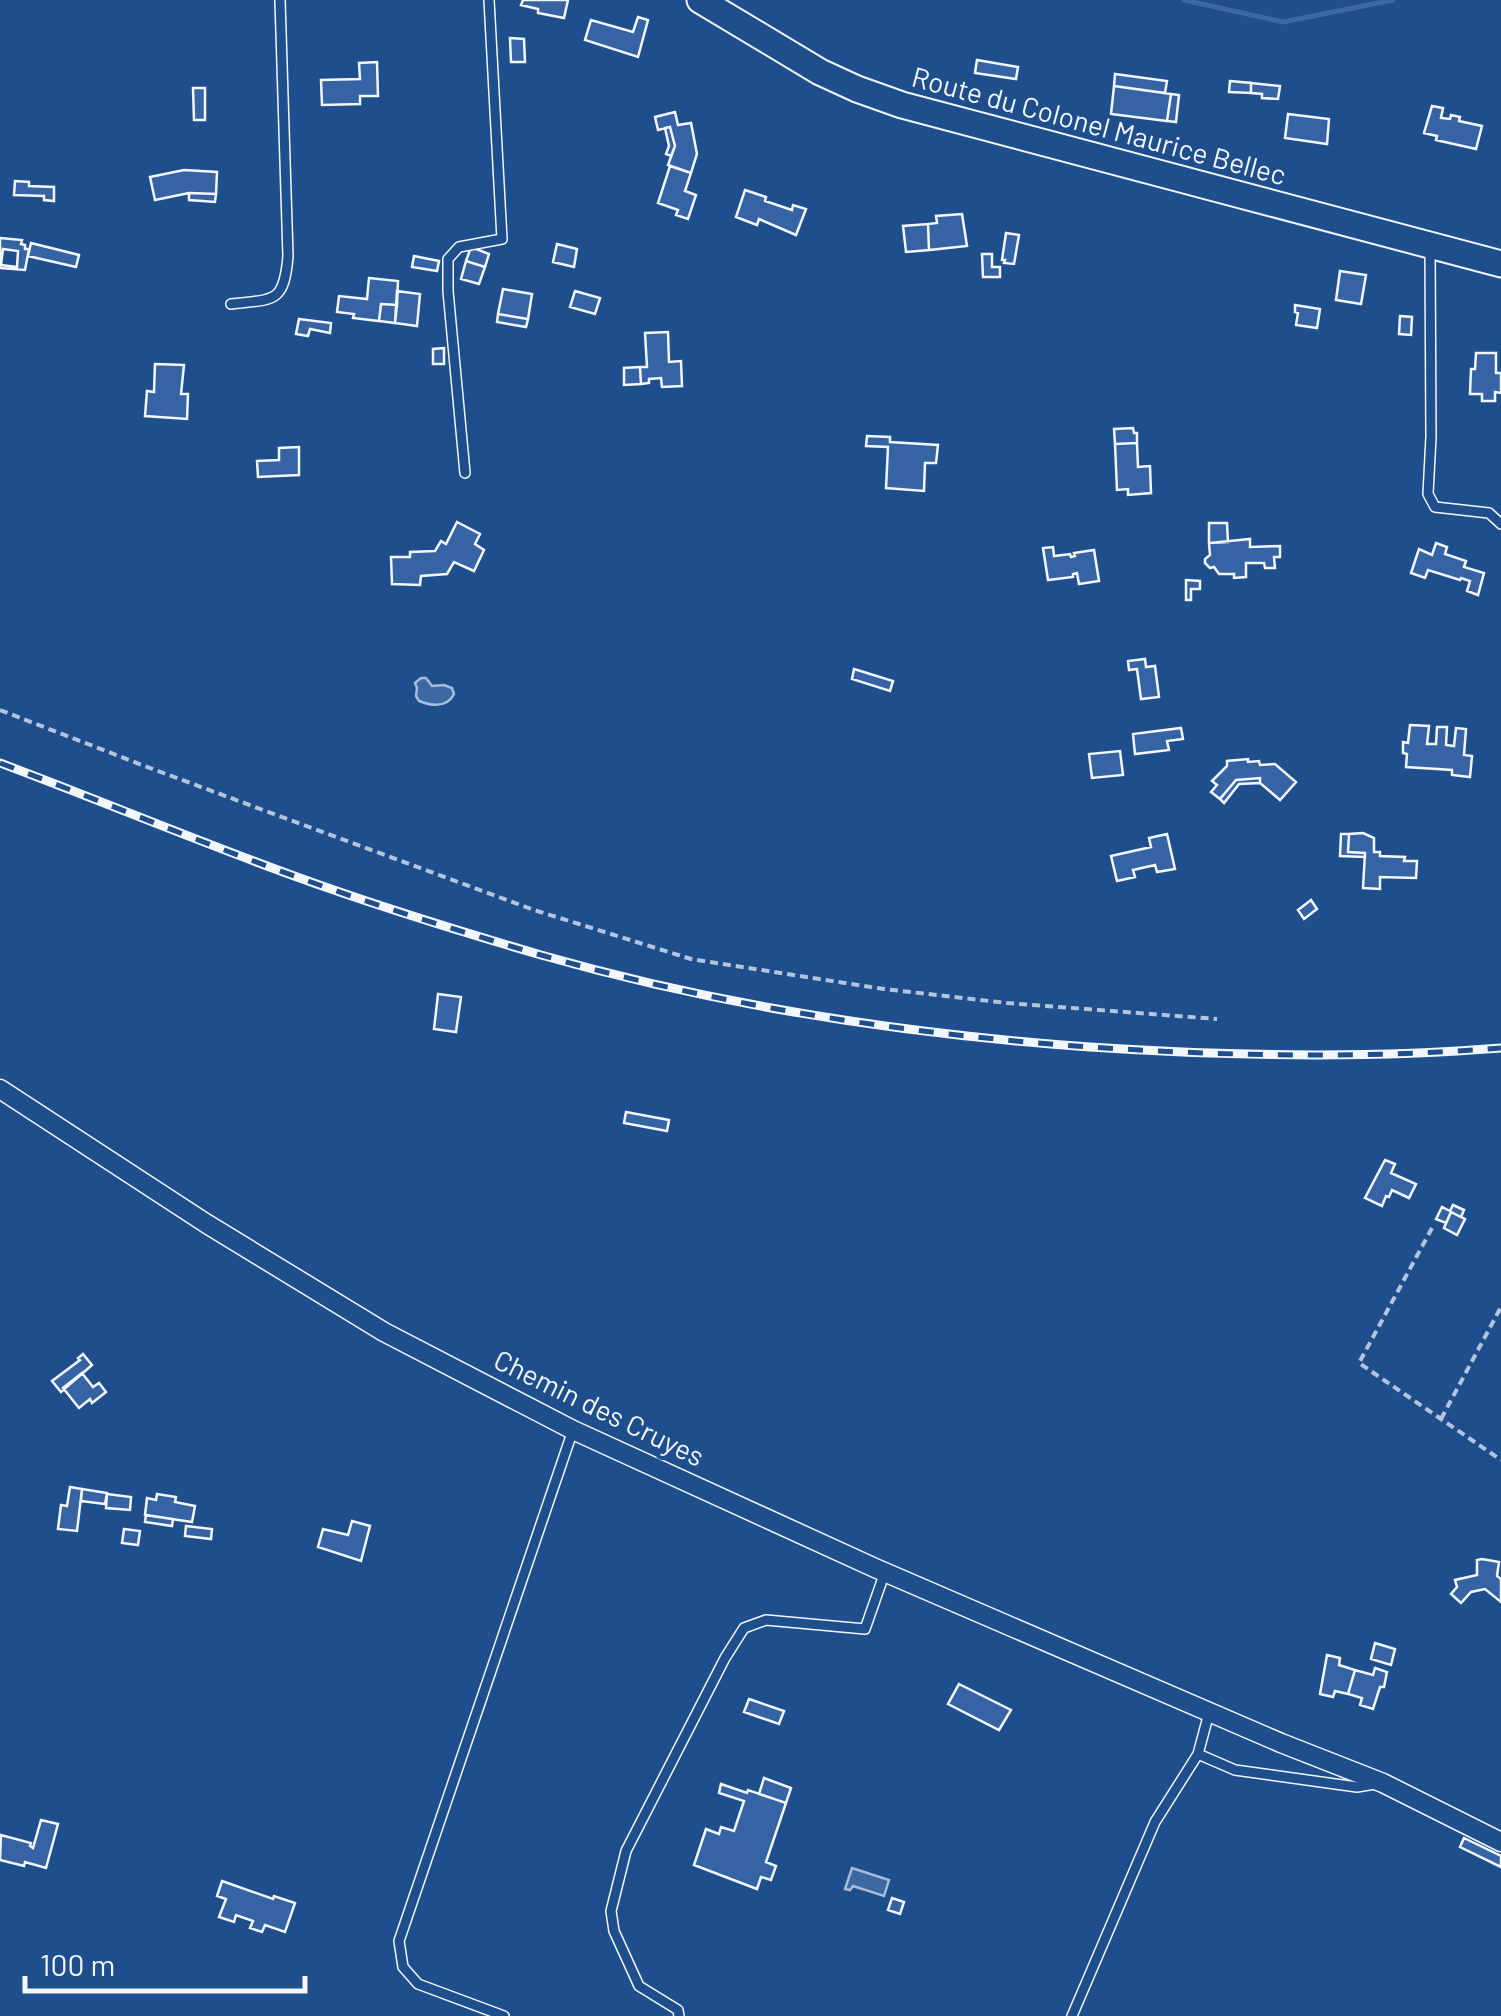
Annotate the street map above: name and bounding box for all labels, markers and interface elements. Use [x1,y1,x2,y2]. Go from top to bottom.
street label: Route du Colonel Maurice Bellec [909,59,1290,191]
street label: Chemin des Cruyes [489,1341,710,1473]
scale bar [25,1931,305,1993]
text: 100 m [40,1946,115,1982]

